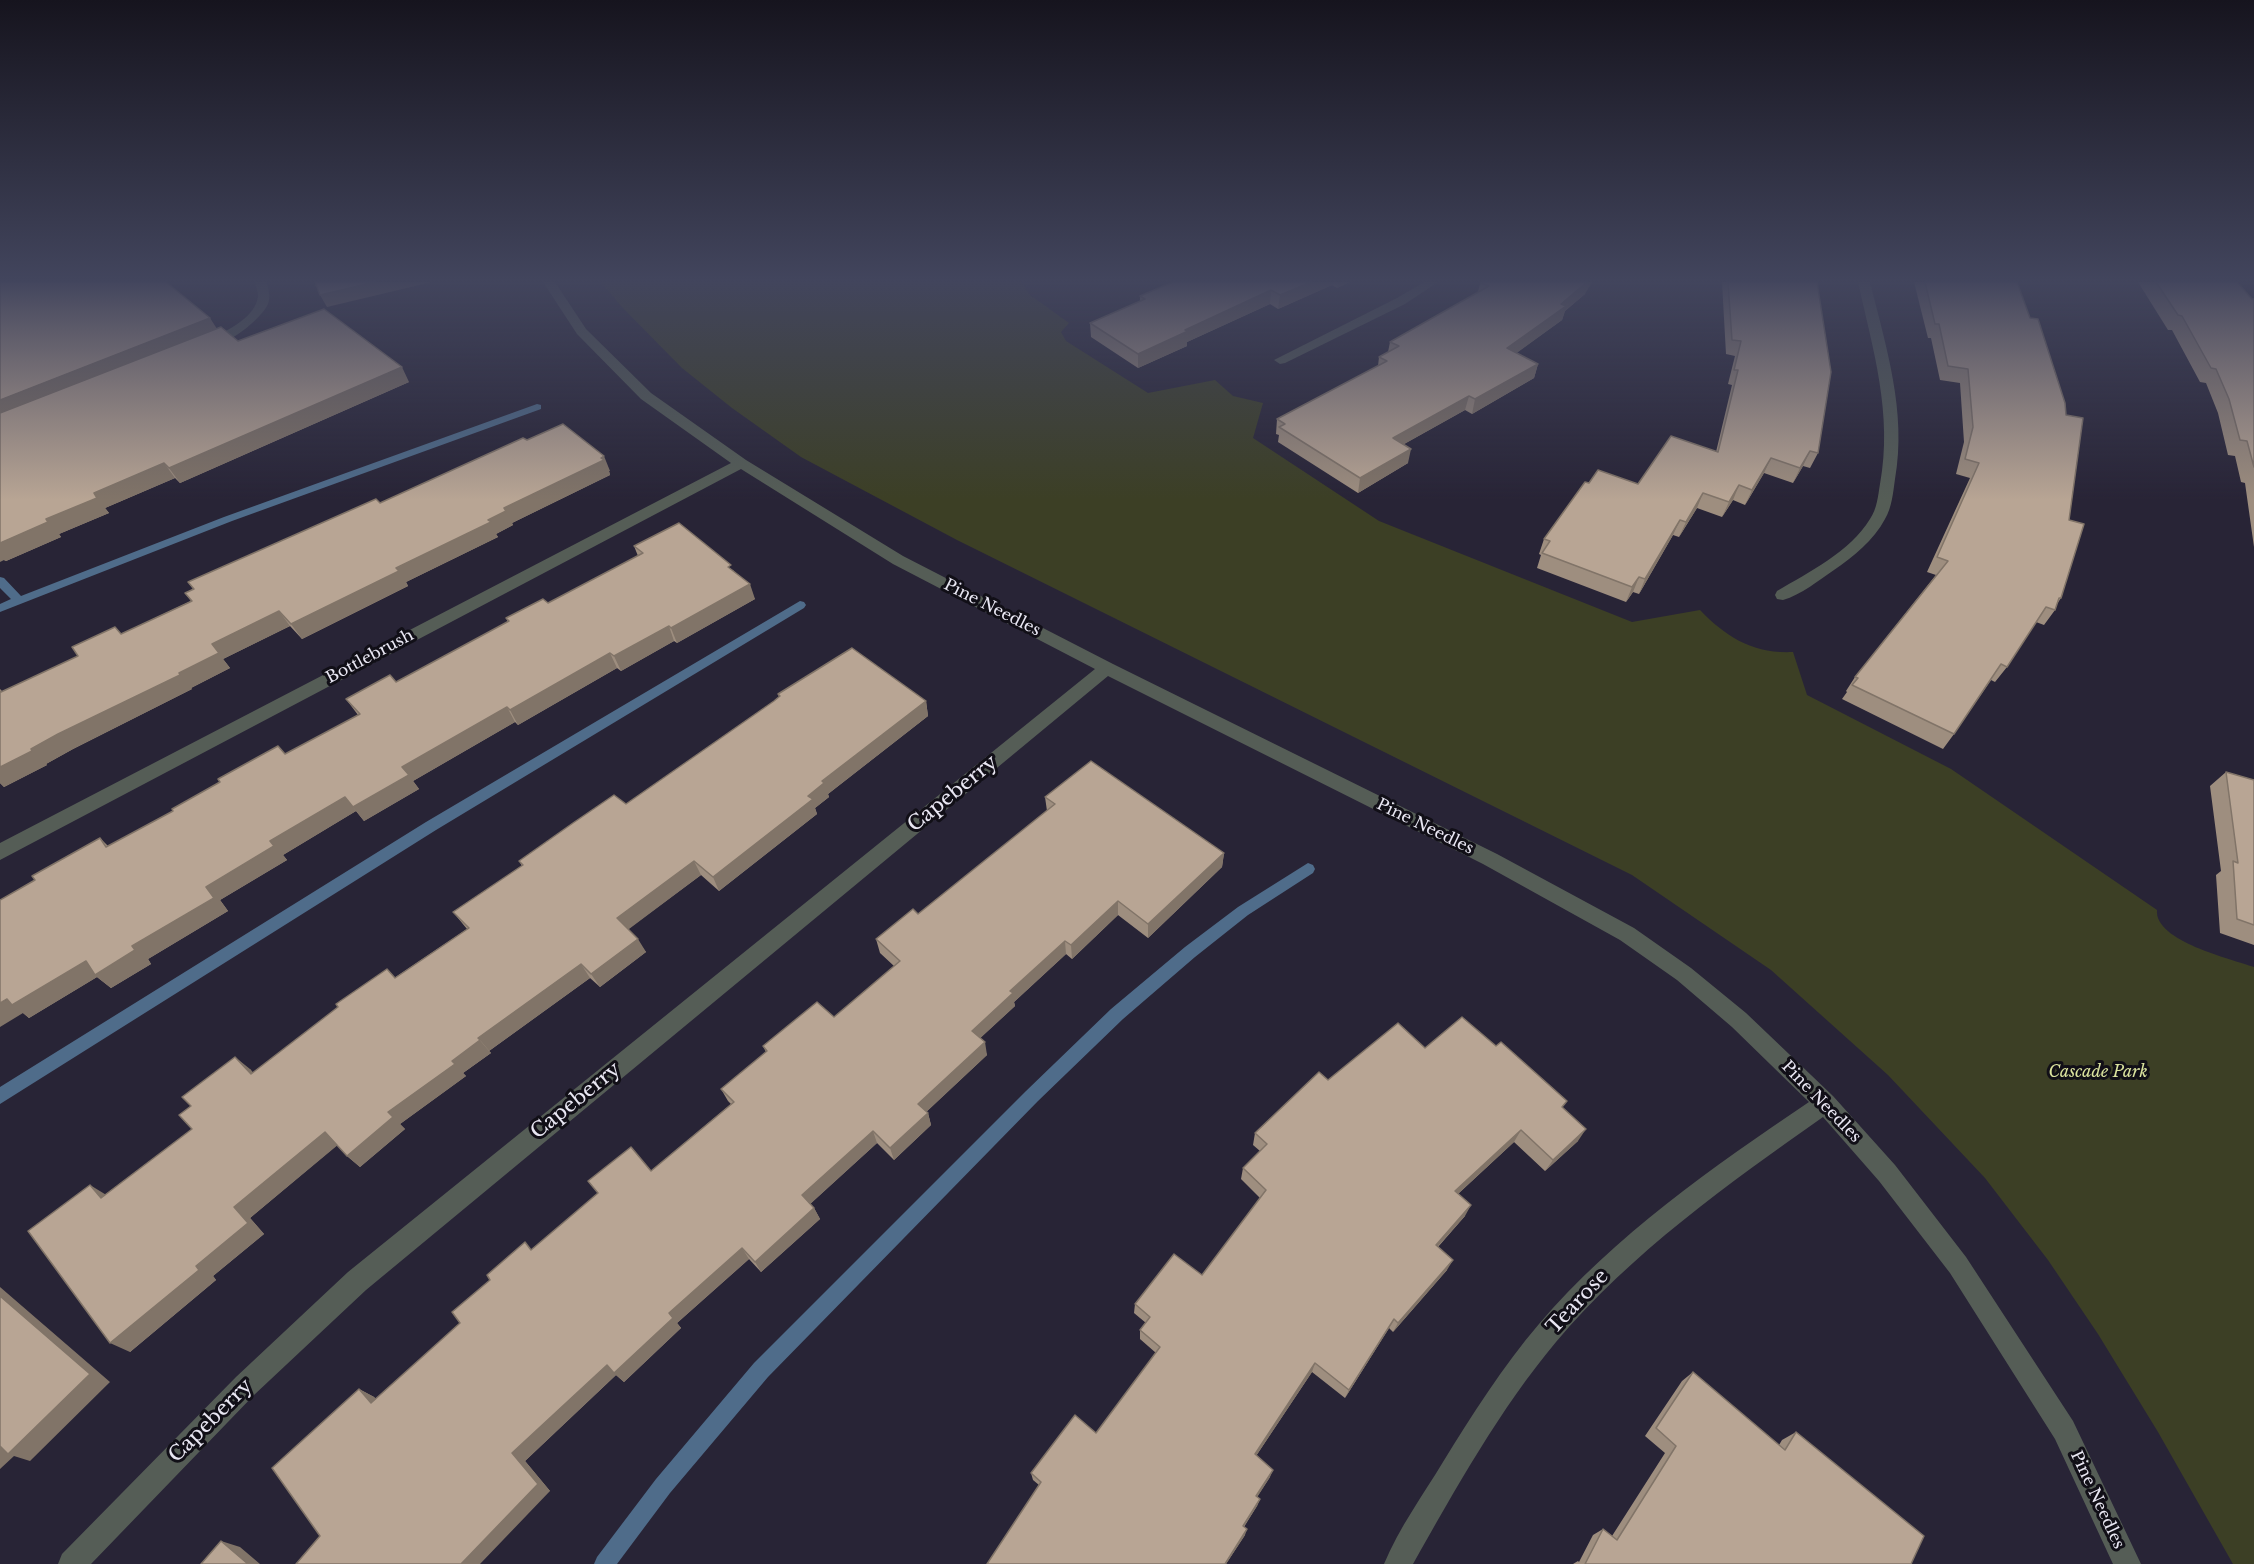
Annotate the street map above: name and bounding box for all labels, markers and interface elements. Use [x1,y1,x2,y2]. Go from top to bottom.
street label: Pine Needles [940,575,1044,641]
street label: Bottlebrush [323,626,417,688]
street label: Capeberry [903,751,1003,837]
street label: Pine Needles [1373,795,1477,859]
street label: Pine Needles [1777,1057,1865,1147]
street label: Capeberry [526,1058,626,1144]
park label: Cascade Park [2048,1062,2148,1082]
street label: Tearose [1542,1265,1614,1339]
street label: Capeberry [164,1374,258,1468]
street label: Pine Needles [2066,1448,2128,1552]

